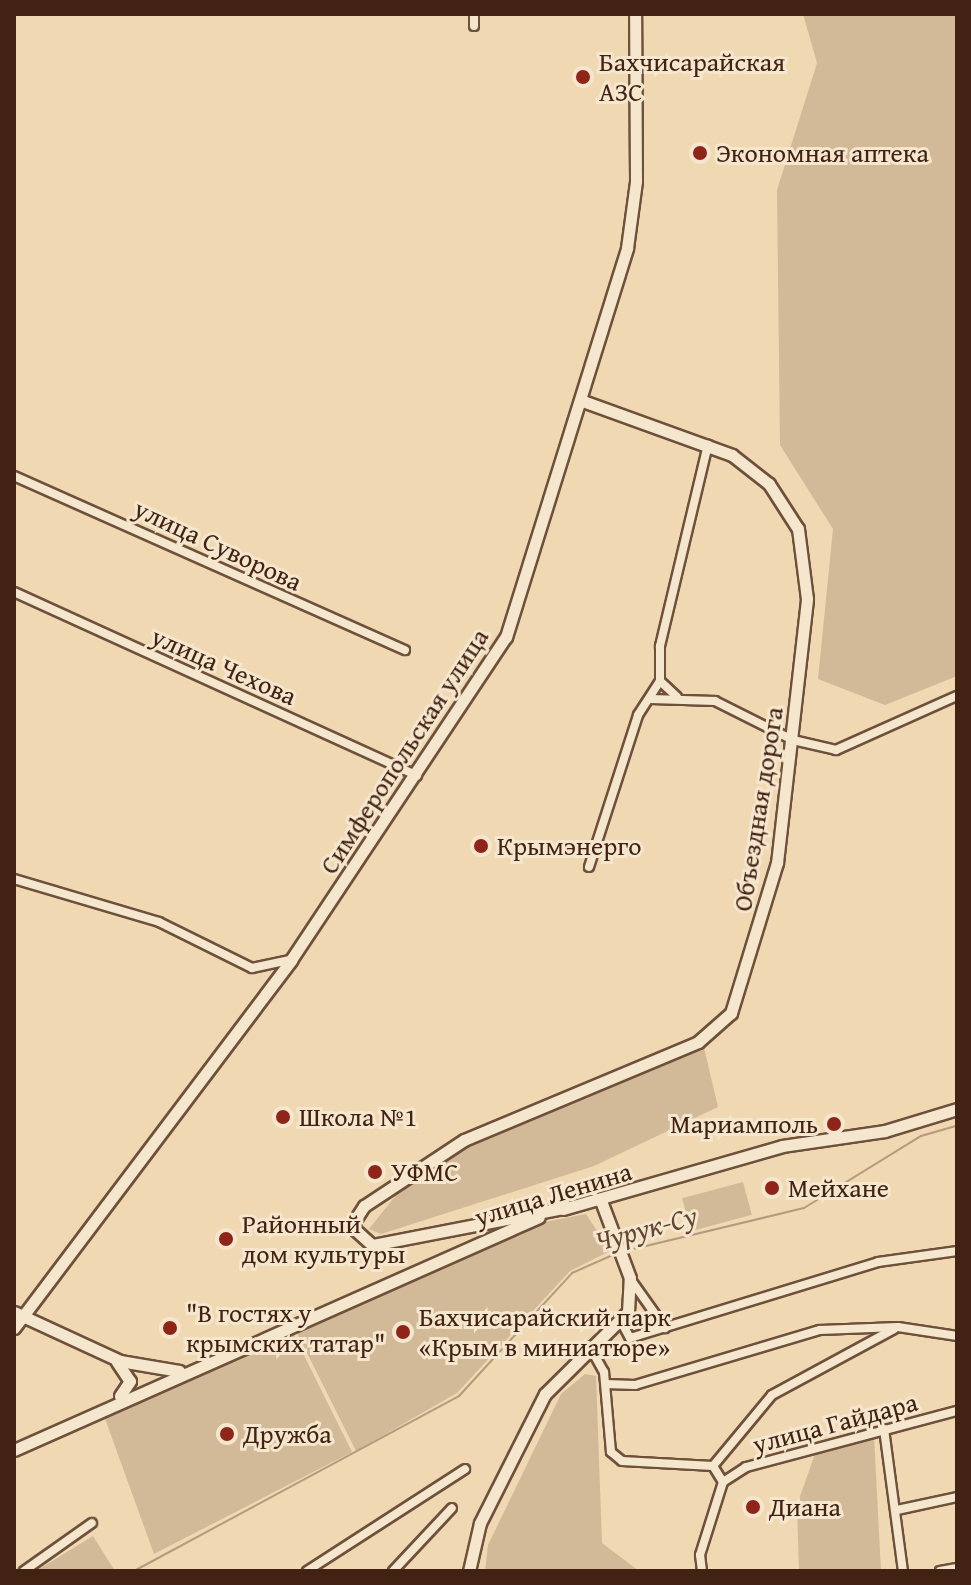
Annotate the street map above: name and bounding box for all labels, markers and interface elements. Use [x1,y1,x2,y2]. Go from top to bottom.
place label: Бахчисарайская АЗС [599,46,785,108]
marker: Бахчисарайская АЗС [574,68,592,86]
place label: Экономная аптека [716,137,929,169]
marker: Экономная аптека [691,144,709,162]
street label: улица Суворова [129,492,307,598]
street label: улица Чехова [147,620,301,712]
street label: Симферопольская улица [313,622,495,880]
street label: Объездная дорога [726,705,790,913]
place label: Крымэнерго [497,830,642,862]
marker: Крымэнерго [472,837,490,855]
place label: Школа №1 [299,1101,417,1133]
marker: Школа №1 [274,1108,292,1126]
place label: Мариамполь [670,1108,818,1140]
marker: Мариамполь [825,1115,843,1133]
street label: улица Ленина [471,1155,635,1233]
place label: УФМС [391,1156,458,1188]
marker: УФМС [366,1163,384,1181]
place label: Мейхане [788,1172,889,1204]
marker: Мейхане [763,1179,781,1197]
water label: Чурук-Су [591,1198,701,1258]
place label: Районный дом культуры [242,1208,405,1270]
marker: Районный дом культуры [217,1230,235,1248]
place label: "В гостях у крымских татар" [186,1297,385,1358]
place label: Бахчисарайский парк «Крым в миниатюре» [419,1301,671,1362]
marker: "В гостях у крымских татар" [161,1319,179,1337]
marker: Бахчисарайский парк «Крым в миниатюре» [394,1323,412,1341]
street label: улица Гайдара [749,1386,921,1460]
place label: Дружба [243,1418,332,1450]
marker: Дружба [218,1425,236,1443]
place label: Диана [769,1491,841,1523]
marker: Диана [744,1498,762,1516]

